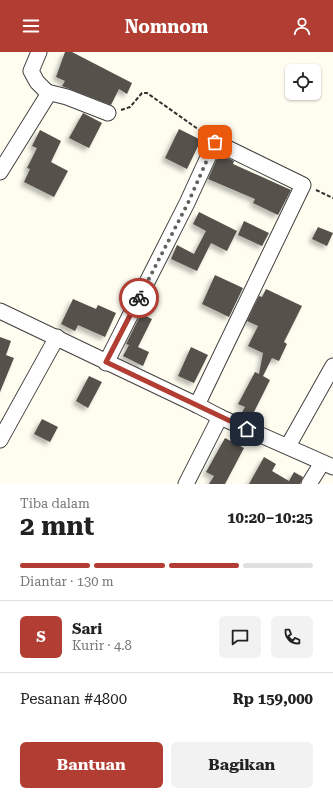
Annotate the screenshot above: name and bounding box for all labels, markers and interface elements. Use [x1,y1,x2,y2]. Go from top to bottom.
icon: menu [20,15,42,37]
icon: person [291,15,313,37]
text: Nomnom [125,16,208,37]
map controls [285,64,321,100]
button: locate [285,64,321,100]
pin [198,125,232,159]
icon: bag [204,131,226,153]
courier [119,278,159,318]
icon: bike [128,287,150,309]
pin [230,412,264,446]
icon: home [236,418,258,440]
text: Tiba dalam [20,496,90,511]
text: 10:20–10:25 [227,509,313,527]
text: 2 mnt [20,511,94,541]
text: Diantar · 130 m [20,574,114,589]
button: chat [219,616,261,658]
button: phone [271,616,313,658]
text: Sari [72,620,102,638]
text: S [36,628,46,646]
text: Kurir · 4.8 [72,638,132,653]
text: Pesanan #4800 [20,690,127,708]
text: Rp 159,000 [233,690,313,708]
button: Bantuan [20,742,163,788]
button: Bagikan [171,742,313,788]

